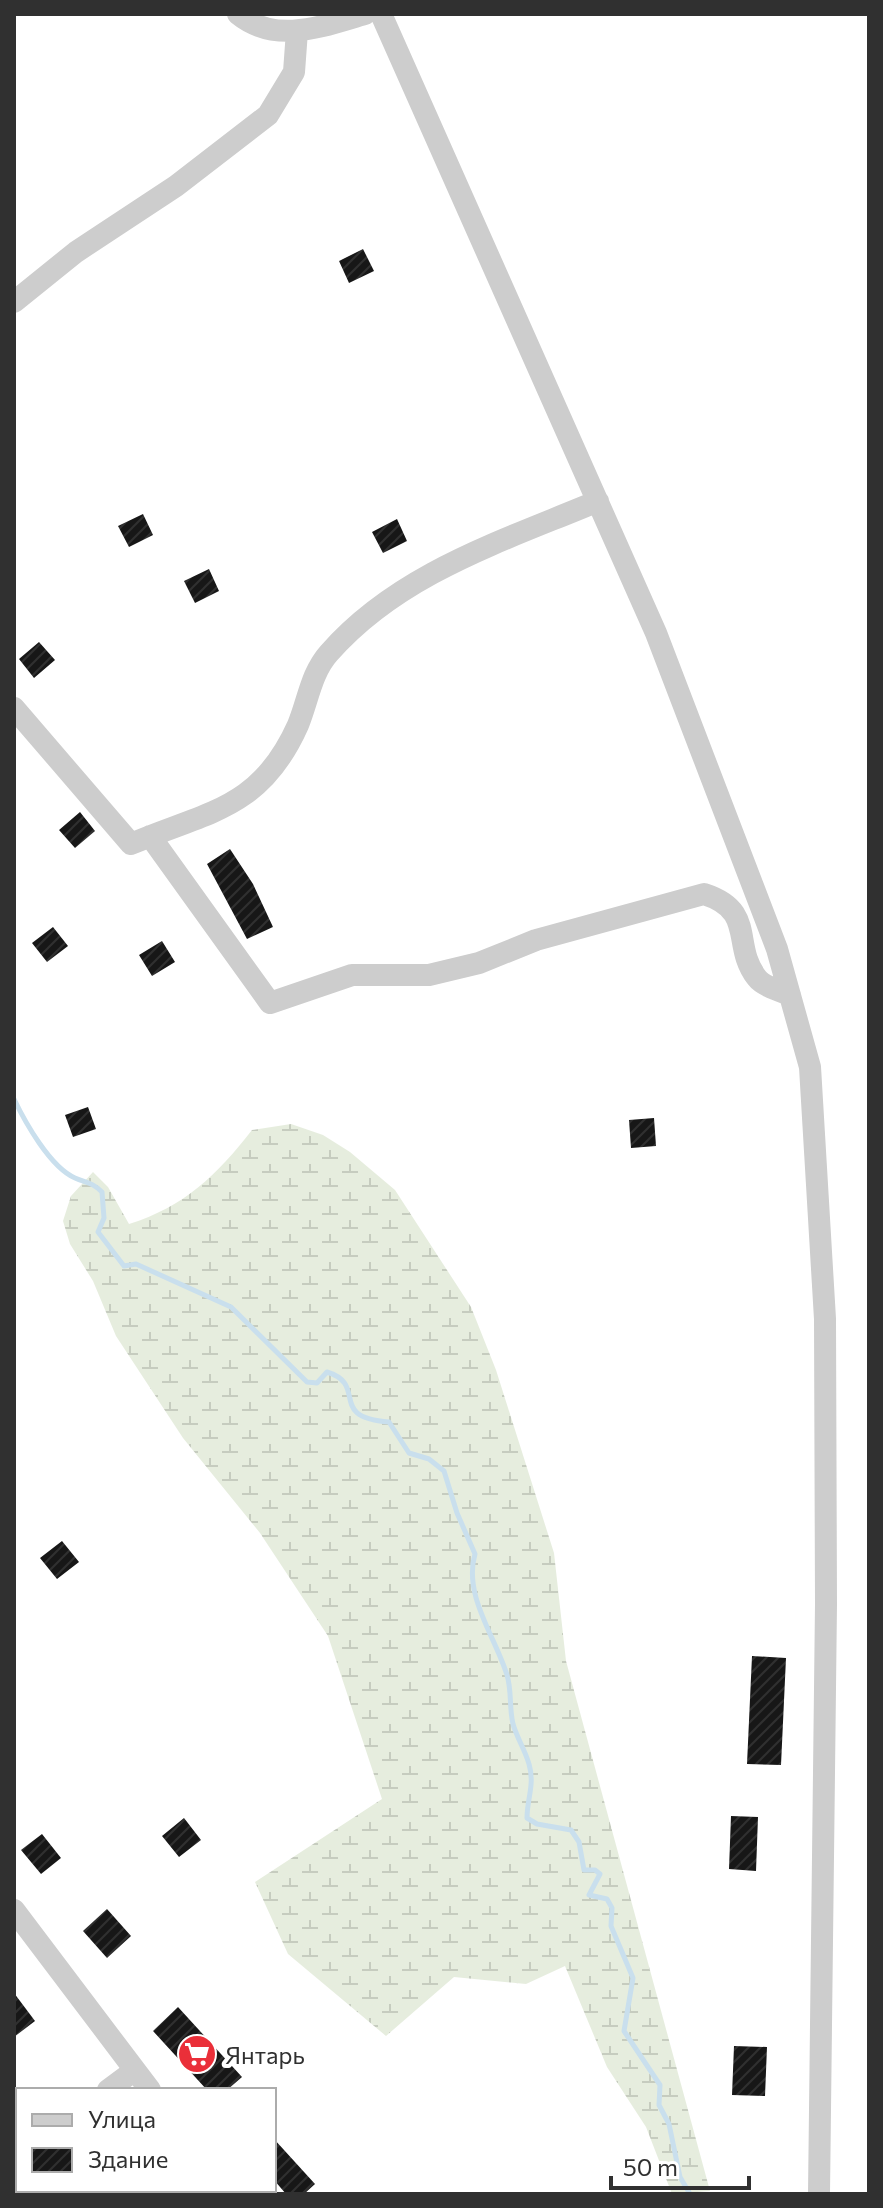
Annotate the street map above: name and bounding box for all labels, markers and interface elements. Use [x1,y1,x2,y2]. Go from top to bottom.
supermarket icon: Янтарь [176,2033,218,2075]
place label: Янтарь [225,2040,305,2069]
legend [16,2088,276,2192]
text: Улица [88,2104,156,2133]
scale bar [611,2140,749,2190]
text: Здание [88,2144,168,2173]
text: 50 m [623,2152,678,2181]

